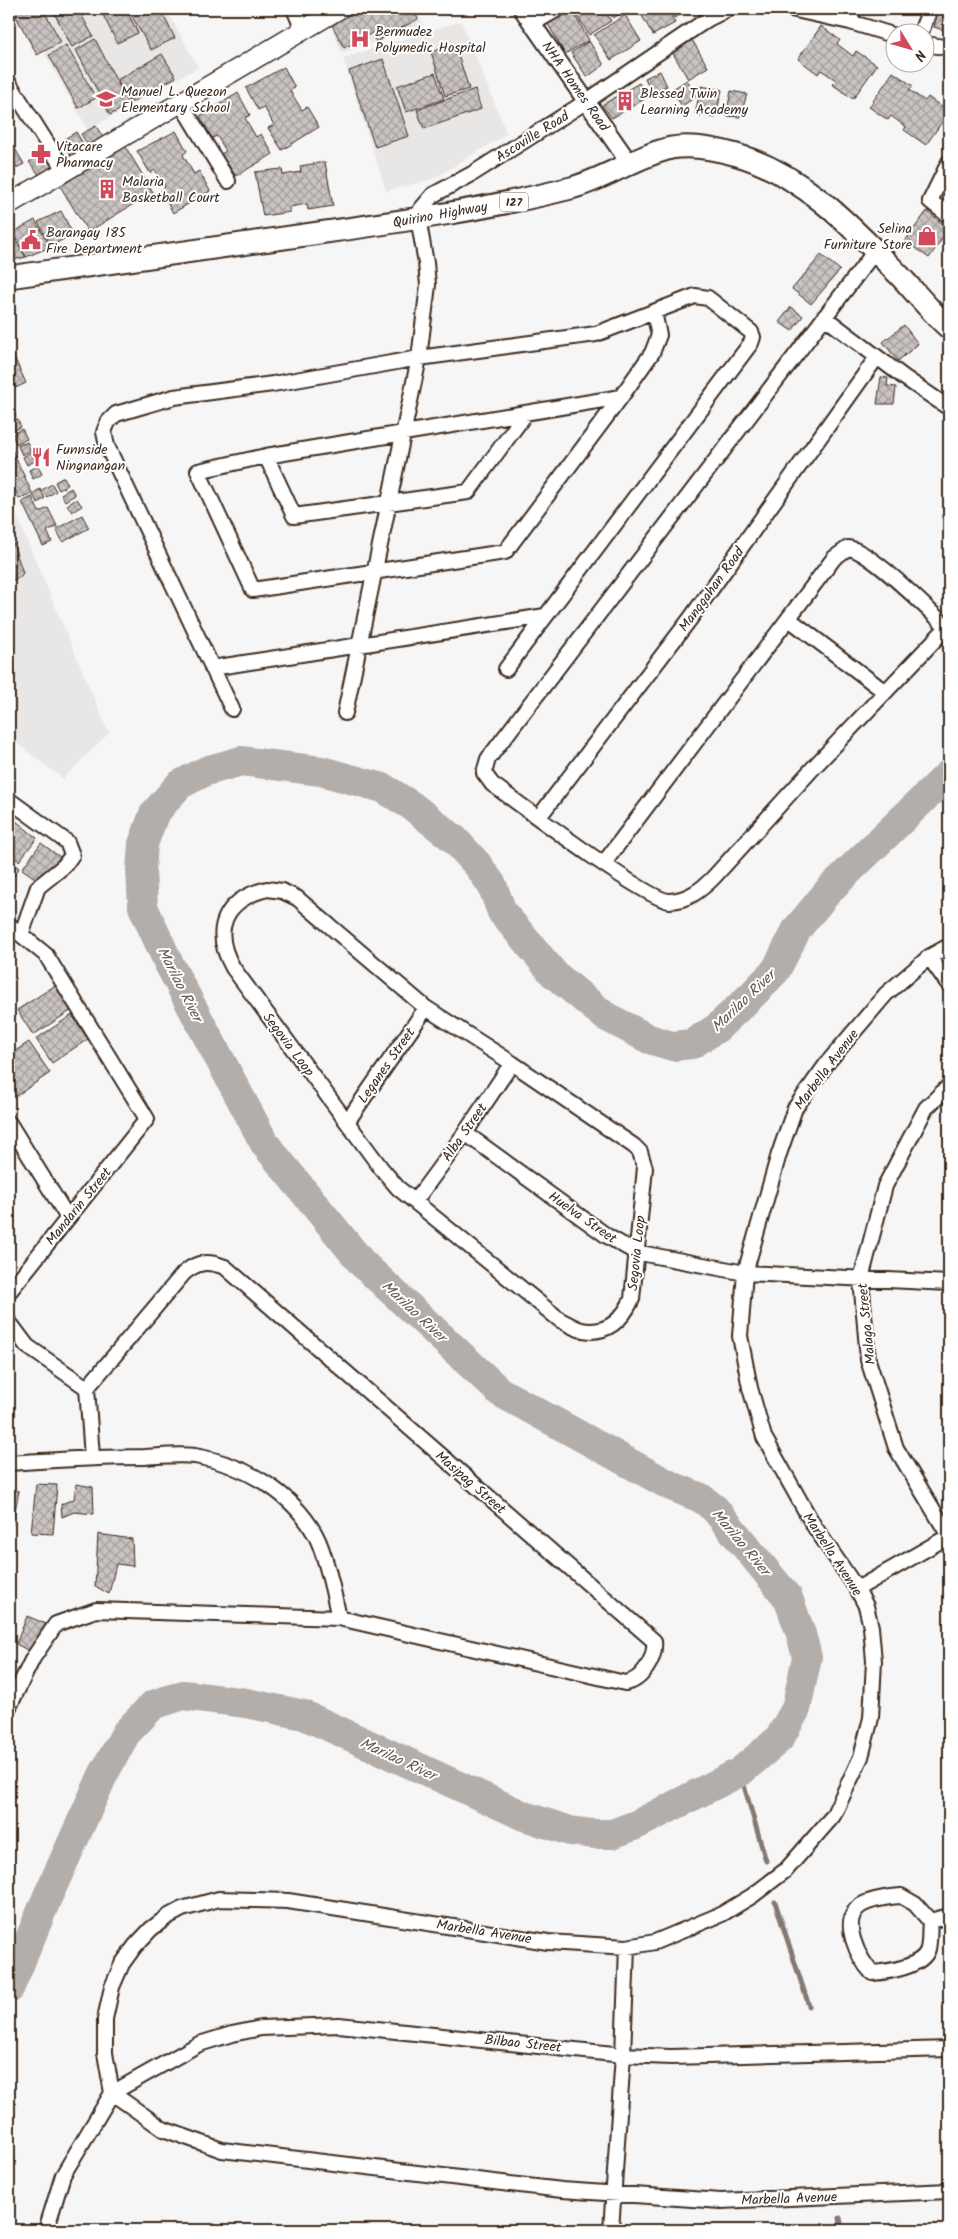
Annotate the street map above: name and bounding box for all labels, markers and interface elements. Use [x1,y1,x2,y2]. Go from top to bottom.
place label: Bermudez Polymedic Hospital [375,21,486,59]
north arrow [886,22,936,72]
hospital icon: Bermudez Polymedic Hospital [349,28,371,50]
street label: NHA Homes Road [536,37,615,137]
text: N [908,45,931,65]
place label: Manuel L. Quezon Elementary School [121,81,230,119]
place label: Blessed Twin Learning Academy [640,83,748,121]
school or university icon: Manuel L. Quezon Elementary School [95,88,117,110]
building icon: Blessed Twin Learning Academy [614,90,636,112]
street label: Ascoville Road [491,105,574,168]
place label: Vitacare Pharmacy [56,136,113,174]
pharmacy icon: Vitacare Pharmacy [30,143,52,165]
place label: Malaria Basketball Court [122,171,220,209]
building icon: Malaria Basketball Court [96,178,118,200]
road number: 127 [500,192,528,212]
street label: Quirino Highway [391,196,490,234]
place label: Selina Furniture Store [824,218,913,256]
place label: Barangay 185 Fire Department [46,222,143,260]
shop icon: Selina Furniture Store [916,225,938,247]
public building icon: Barangay 185 Fire Department [20,229,42,251]
place label: Funnside Ningnangan [56,439,125,477]
restaurant icon: Funnside Ningnangan [30,446,52,468]
street label: Manggahan Road [673,542,751,637]
water label: Marilao River [150,943,210,1029]
water label: Marilao River [706,963,783,1039]
street label: Segovia Loop [257,1008,320,1081]
street label: Leganes Street [353,1023,421,1108]
street label: Marbella Avenue [789,1024,865,1115]
street label: Alba Street [437,1098,493,1166]
street label: Mandarin Street [40,1162,118,1251]
street label: Huelva Street [544,1186,622,1250]
street label: Segovia Loop [622,1214,652,1292]
water label: Marilao River [375,1275,453,1350]
street label: Malaga Street [852,1281,882,1366]
street label: Masipag Street [430,1446,511,1520]
water label: Marilao River [705,1504,778,1584]
street label: Marbella Avenue [797,1508,868,1601]
water label: Marilao River [356,1732,442,1789]
street label: Marbella Avenue [435,1914,534,1950]
street label: Bilbao Street [483,2029,563,2059]
street label: Marbella Avenue [741,2186,838,2212]

